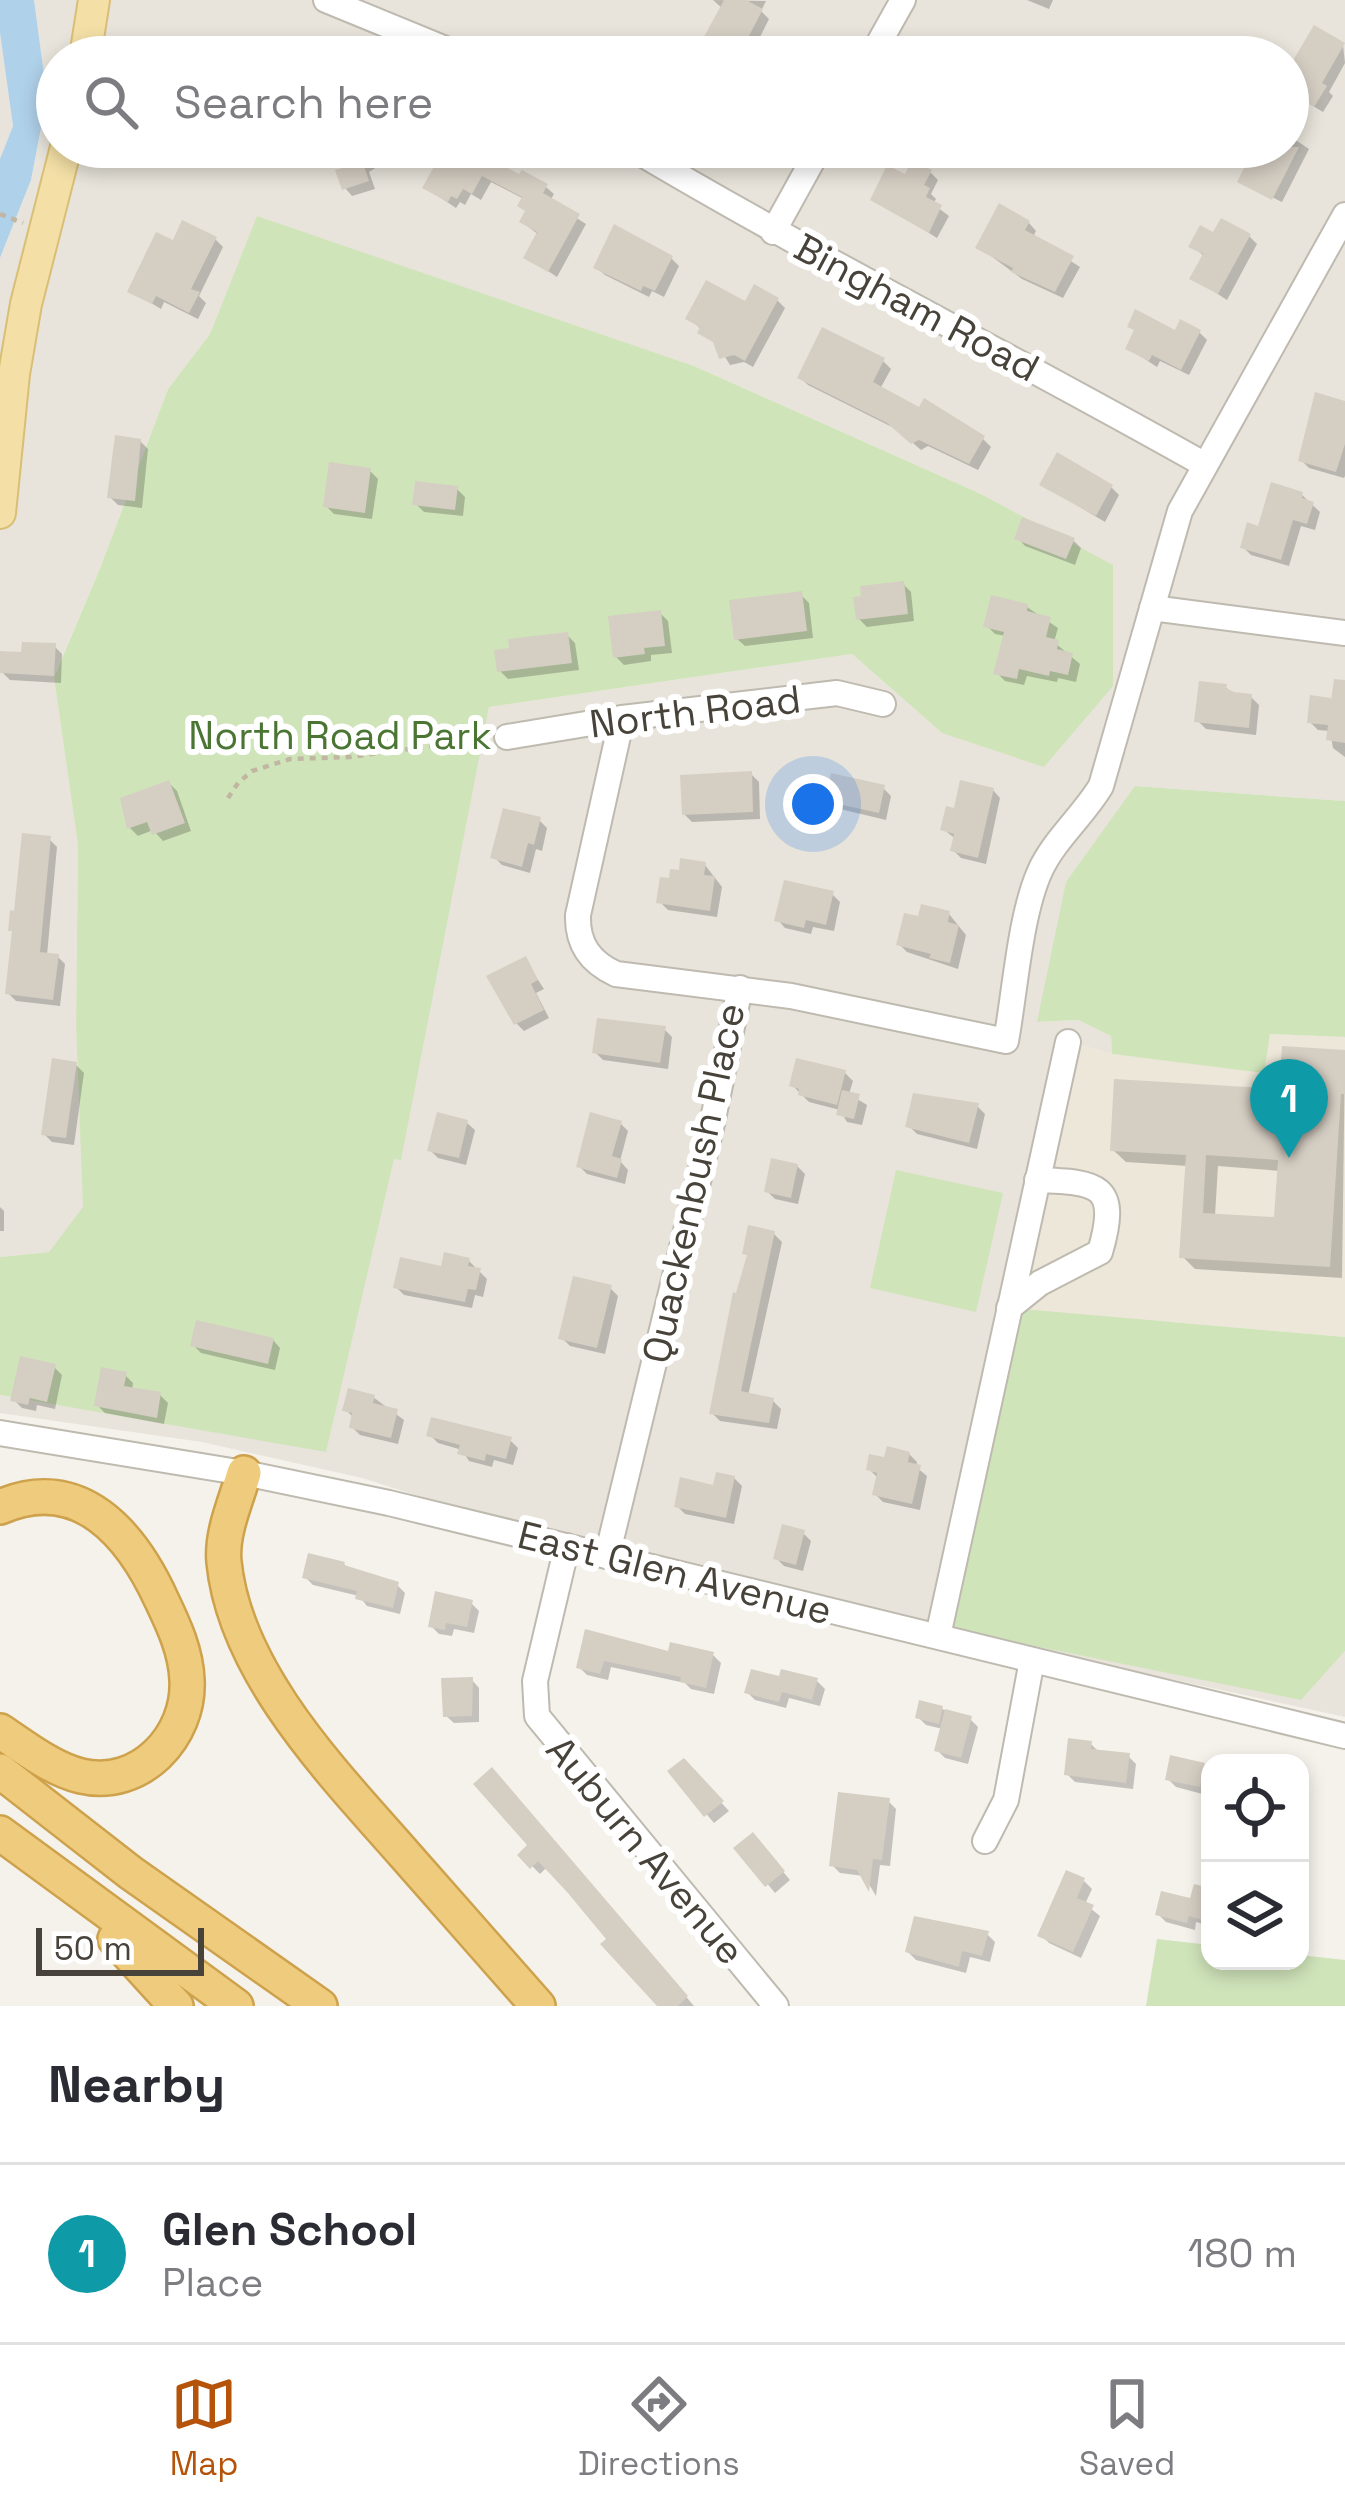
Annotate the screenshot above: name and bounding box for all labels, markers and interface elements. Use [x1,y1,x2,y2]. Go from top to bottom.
search box [36,36,1309,168]
icon: search [78,69,144,135]
text: Search here [174,74,433,131]
street label: Bingham Road [786,222,1047,392]
street label: North Road [587,674,803,749]
park label: North Road Park [188,711,492,760]
your location [783,774,843,834]
street label: Quackenbush Place [631,999,756,1368]
pin: 1 [1250,1059,1328,1158]
street label: East Glen Avenue [513,1510,837,1635]
street label: Auburn Avenue [536,1726,755,1975]
map controls [1201,1754,1309,1970]
button: locate [1201,1754,1309,1862]
button: layers [1201,1862,1309,1970]
scale bar [36,1922,204,1975]
text: 50 m [54,1928,132,1970]
text: Nearby [48,2052,225,2117]
text: Glen School [162,2201,417,2258]
text: 1 [78,2229,96,2278]
text: 180 m [1188,2229,1297,2278]
text: Place [162,2258,263,2307]
tab: Map [170,2371,238,2485]
tab: Directions [578,2371,740,2485]
tab: Saved [1079,2371,1175,2485]

